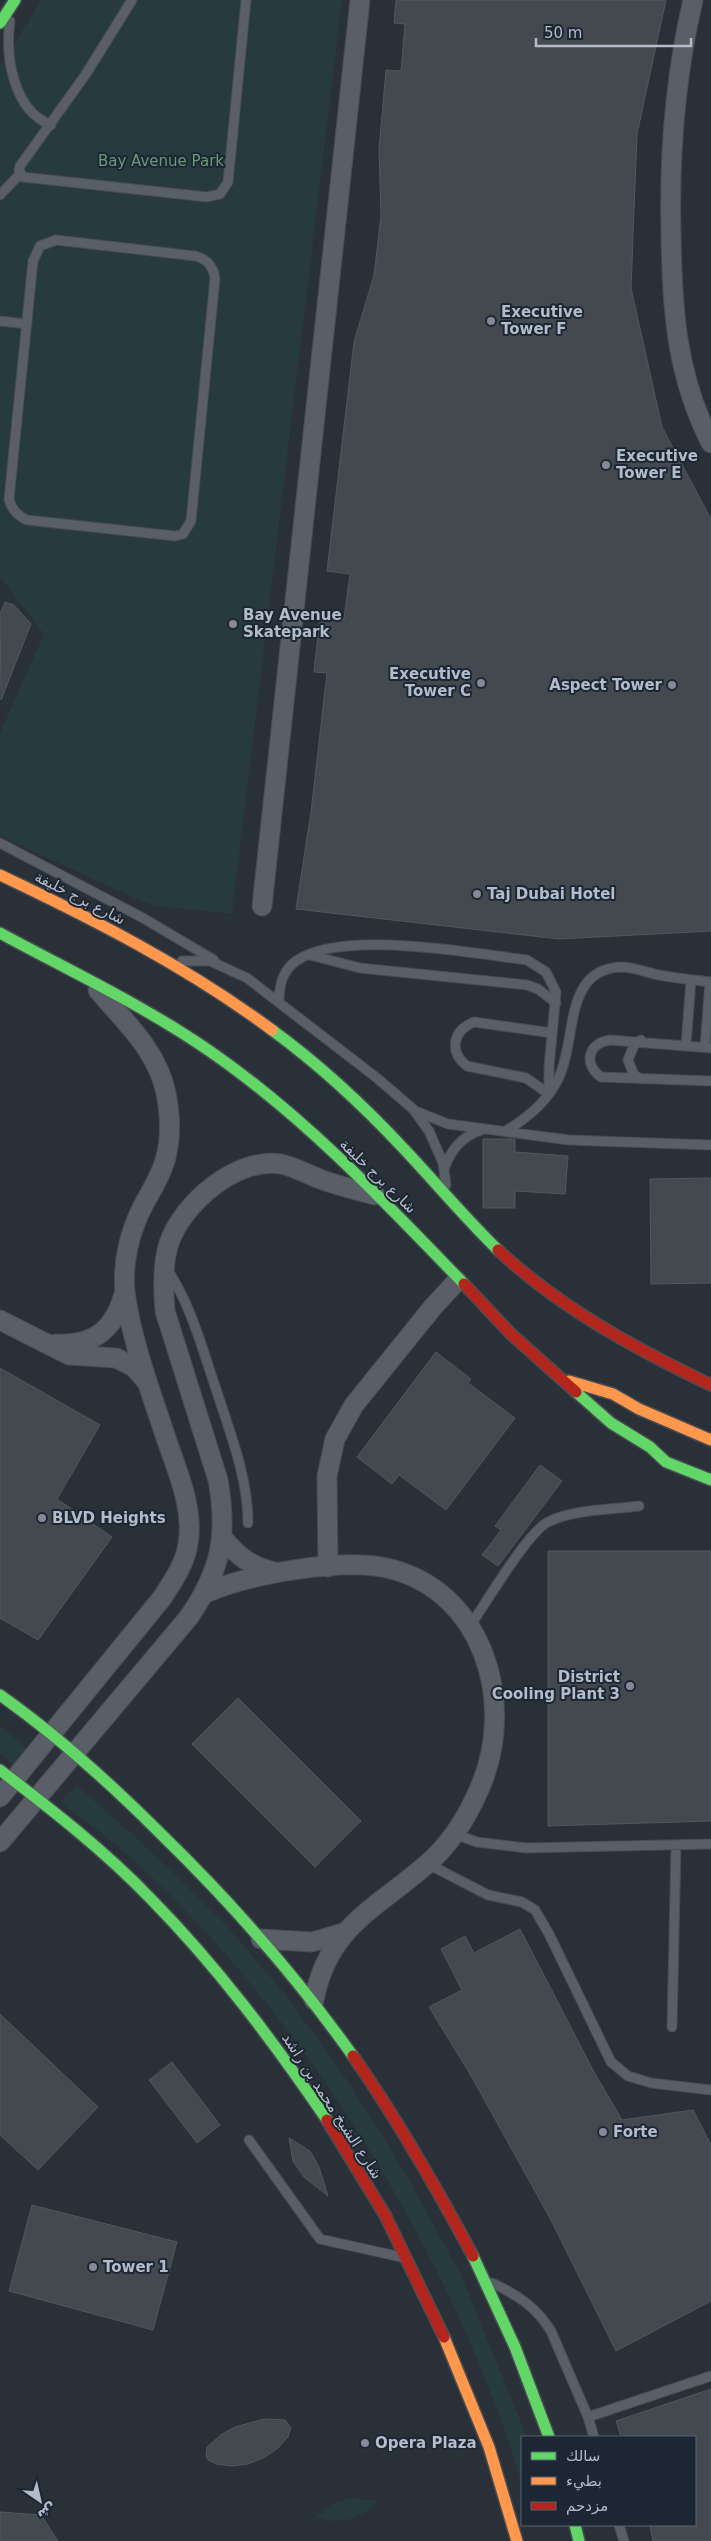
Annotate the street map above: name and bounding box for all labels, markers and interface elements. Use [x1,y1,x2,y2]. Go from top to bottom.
scale bar [536,15,691,47]
text: 50 m [544,24,582,42]
park label: Bay Avenue Park [98,152,224,170]
place label: Executive Tower F [501,303,583,338]
marker: Executive Tower F [485,315,497,327]
place label: Executive Tower E [616,447,698,482]
marker: Executive Tower E [600,459,612,471]
place label: Bay Avenue Skatepark [243,606,342,641]
marker: Bay Avenue Skatepark [227,618,239,630]
place label: Executive Tower C [389,665,471,700]
place label: Aspect Tower [549,676,663,694]
marker: Executive Tower C [475,677,487,689]
marker: Aspect Tower [666,679,678,691]
street label: شارع برج خليفة [31,867,128,929]
place label: Taj Dubai Hotel [487,885,615,903]
marker: Taj Dubai Hotel [471,888,483,900]
street label: شارع برج خليفة [335,1135,420,1218]
place label: BLVD Heights [52,1509,166,1527]
marker: BLVD Heights [36,1512,48,1524]
place label: District Cooling Plant 3 [492,1668,620,1703]
marker: District Cooling Plant 3 [624,1680,636,1692]
street label: شارع الشيخ محمد بن راشد [278,2030,386,2182]
place label: Forte [613,2123,658,2141]
marker: Forte [597,2126,609,2138]
place label: Tower 1 [103,2258,169,2276]
marker: Tower 1 [87,2261,99,2273]
place label: Opera Plaza [375,2434,477,2452]
legend [521,2436,696,2526]
marker: Opera Plaza [359,2437,371,2449]
text: سالك [566,2447,600,2465]
text: بطيء [566,2472,602,2491]
north arrow [15,2476,65,2526]
text: مزدحم [566,2497,608,2515]
text: ش [35,2500,60,2524]

